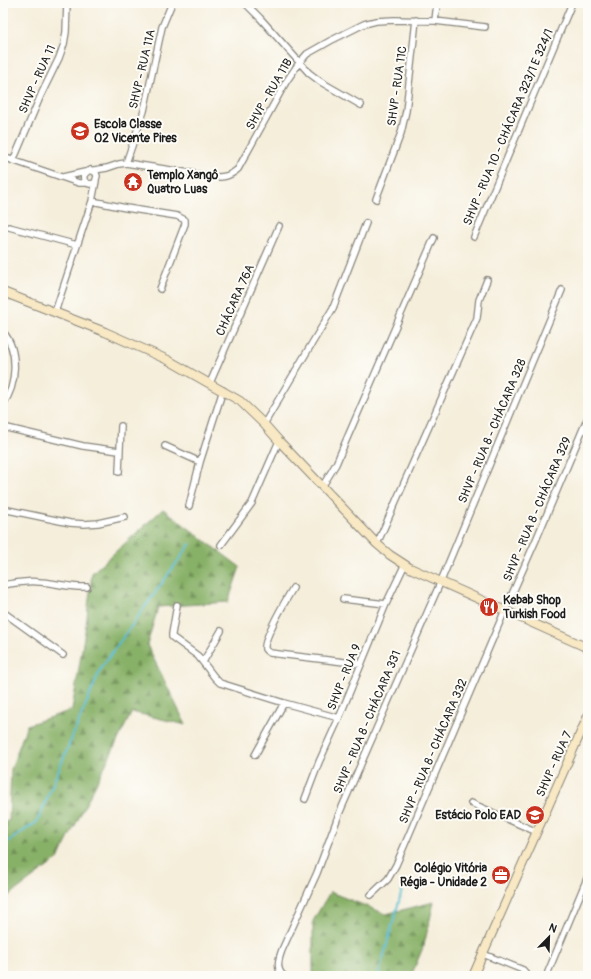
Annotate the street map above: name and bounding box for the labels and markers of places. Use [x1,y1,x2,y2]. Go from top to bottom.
place label: Escola Classe 02 Vicente Pires [94,117,177,146]
school or university icon: Escola Classe 02 Vicente Pires [69,120,91,142]
place label: Templo Xangô Quatro Luas [146,168,219,197]
temple icon: Templo Xangô Quatro Luas [122,171,144,193]
place label: Kebab Shop Turkish Food [502,593,566,622]
restaurant icon: Kebab Shop Turkish Food [478,596,500,618]
school or university icon: Estácio Polo EAD [524,804,546,826]
place label: Estácio Polo EAD [435,808,521,823]
place label: Colégio Vitória Régia - Unidade 2 [400,861,487,890]
office icon: Colégio Vitória Régia - Unidade 2 [490,864,512,886]

